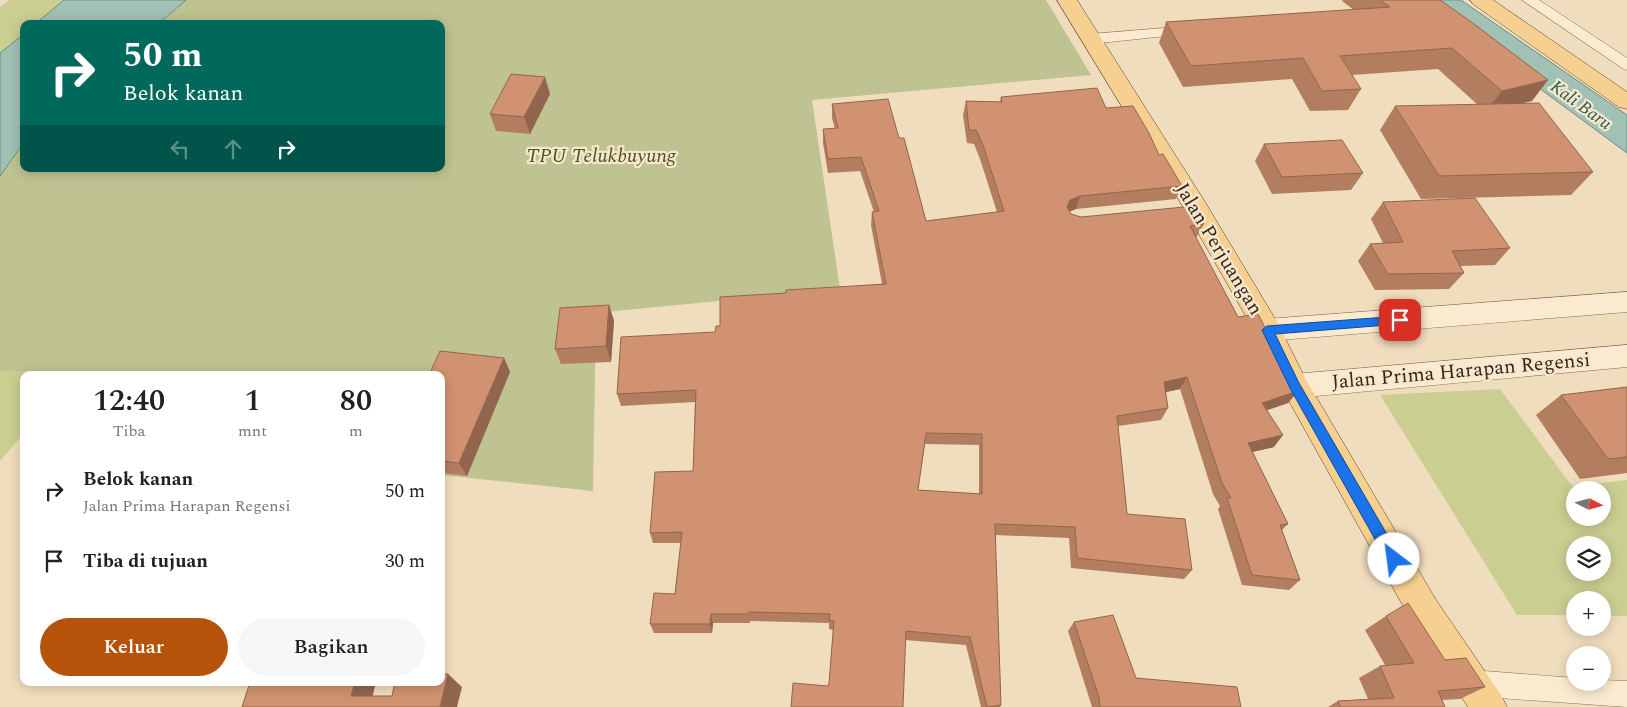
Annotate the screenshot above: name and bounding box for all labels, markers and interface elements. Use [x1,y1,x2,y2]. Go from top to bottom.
text: 50 m [123,29,203,82]
icon: right [40,40,105,105]
water label: Kali Baru [1545,73,1618,137]
text: Belok kanan [123,77,243,110]
icon: left [166,135,194,163]
icon: ahead [219,135,247,163]
icon: right [272,135,300,163]
park label: TPU Telukbuyung [526,141,677,171]
street label: Jalan Perjuangan [1167,177,1271,321]
pin [1379,299,1421,341]
icon: arrive [1386,306,1414,334]
street label: Jalan Prima Harapan Regensi [1330,345,1592,397]
text: 12:40 [93,378,165,424]
text: 1 [244,378,261,424]
text: 80 [340,378,372,424]
text: Tiba [113,419,145,443]
text: mnt [238,419,267,443]
text: m [349,419,363,443]
text: Belok kanan [83,465,193,494]
icon: right [40,477,68,505]
text: 50 m [385,477,425,506]
north arrow [1566,481,1611,526]
map controls [1566,481,1611,691]
text: Jalan Prima Harapan Regensi [83,494,291,518]
position arrow [1367,532,1419,584]
button: layers [1566,536,1611,581]
icon: arrive [40,547,68,575]
text: Tiba di tujuan [83,547,208,576]
text: 30 m [385,547,425,576]
button: + [1566,591,1611,636]
button: Keluar [40,618,228,676]
button: Bagikan [238,618,425,676]
button: − [1566,646,1611,691]

